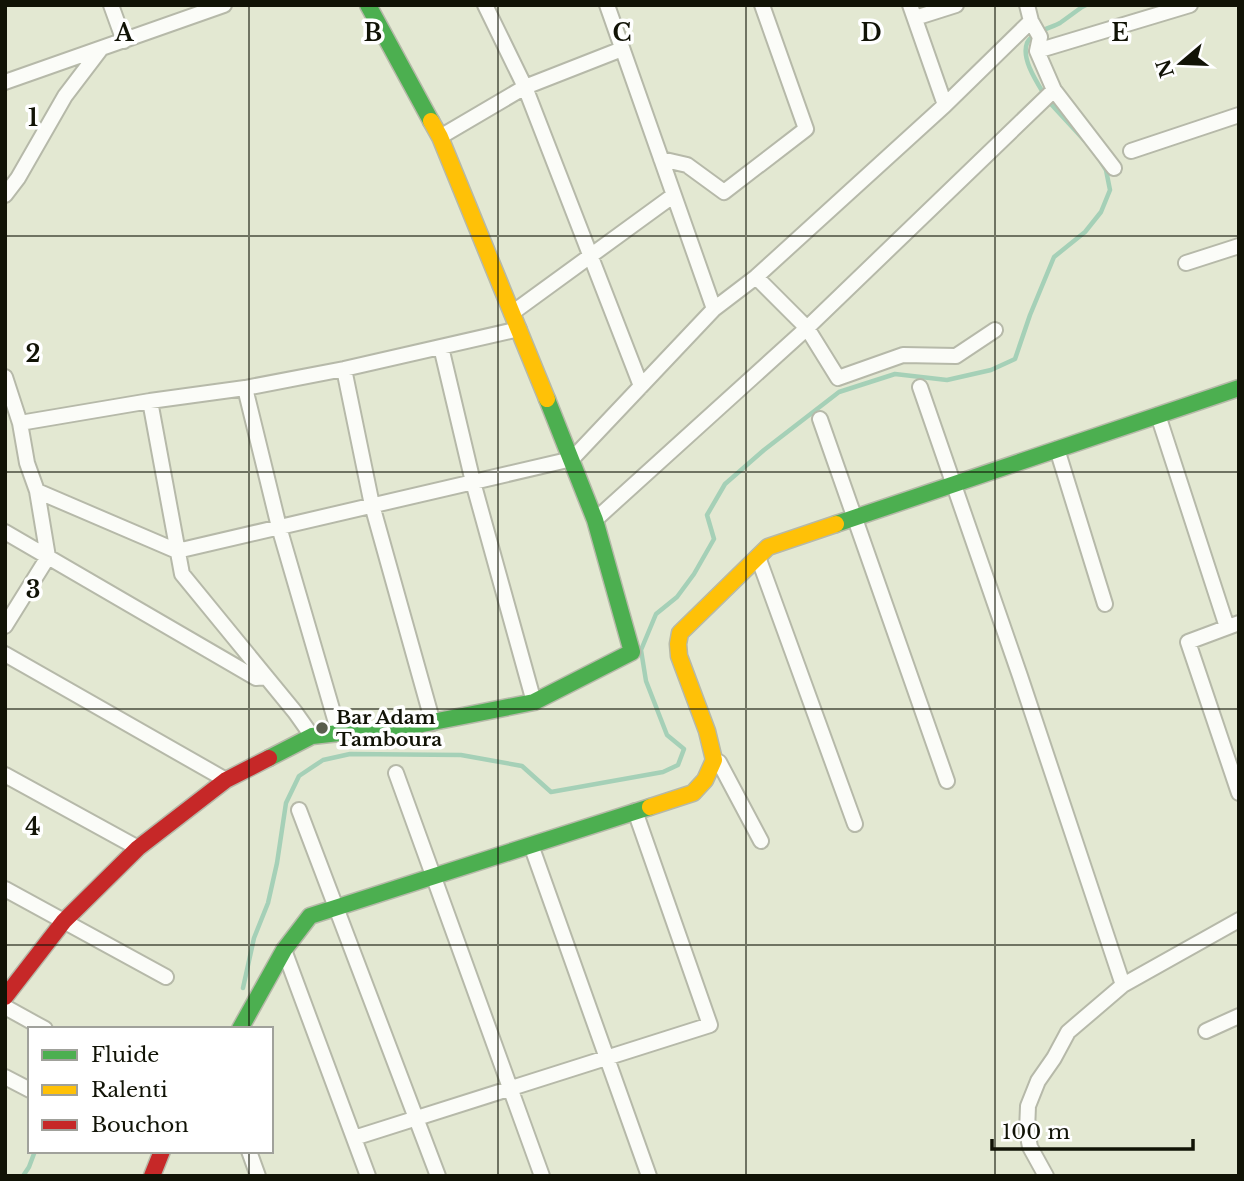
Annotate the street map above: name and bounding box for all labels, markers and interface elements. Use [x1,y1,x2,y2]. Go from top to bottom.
text: A [114,19,135,47]
text: B [364,19,382,47]
text: C [613,19,631,47]
text: D [860,19,882,47]
text: E [1111,19,1129,47]
north arrow [1146,28,1216,98]
text: N [1152,56,1179,81]
text: 1 [28,104,38,132]
text: 2 [26,340,40,368]
text: 3 [26,576,40,604]
place label: Bar Adam Tamboura [336,706,442,751]
marker: Bar Adam Tamboura [314,720,330,736]
text: 4 [25,813,41,841]
legend [28,1027,273,1153]
text: Fluide [91,1042,159,1068]
text: Ralenti [91,1077,168,1103]
scale bar [992,1108,1193,1152]
text: Bouchon [91,1112,189,1138]
text: 100 m [1002,1119,1070,1145]

